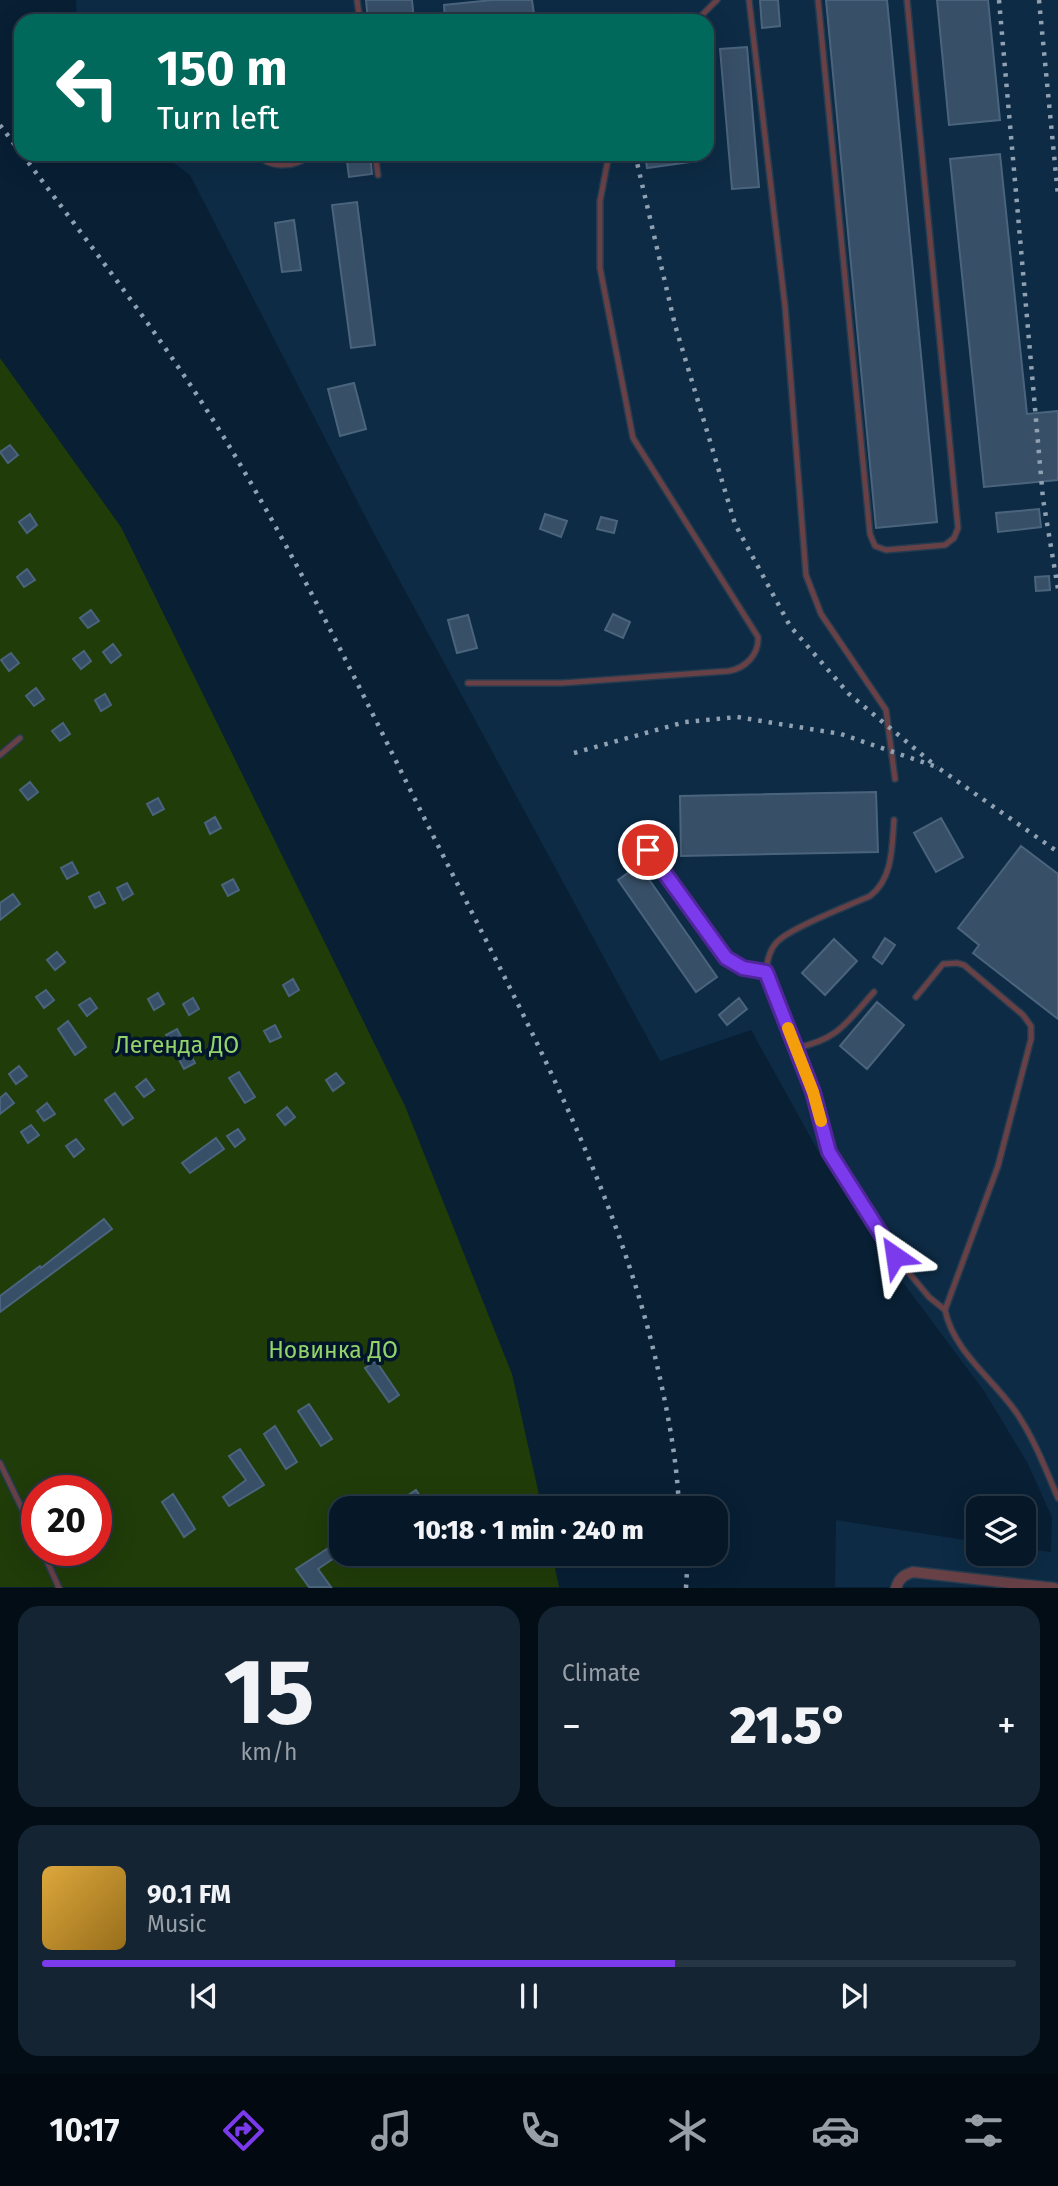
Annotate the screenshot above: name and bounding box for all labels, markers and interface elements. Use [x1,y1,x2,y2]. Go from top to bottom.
text: 150 m [157,39,288,98]
icon: left [42,42,133,133]
text: Turn left [157,99,279,137]
pin [618,820,678,880]
icon: arrive [629,831,667,869]
park label: Легенда ДО [115,1031,239,1059]
position arrow [858,1219,932,1293]
park label: Новинка ДО [268,1336,398,1364]
speed limit sign: 20 [21,1475,112,1566]
map controls [966,1496,1036,1566]
button: layers [966,1496,1036,1566]
text: 10:18 · 1 min · 240 m [413,1515,644,1546]
text: 15 [223,1638,315,1747]
text: Climate [562,1659,641,1687]
text: 21.5° [730,1694,848,1757]
text: − [562,1703,581,1749]
text: + [997,1703,1016,1749]
text: km/h [241,1738,297,1766]
text: 90.1 FM [147,1879,231,1910]
text: Music [147,1910,207,1938]
icon: previous [185,1977,223,2015]
icon: pause [510,1977,548,2015]
icon: next [835,1977,873,2015]
icon: directions [219,2106,268,2155]
icon: music [367,2106,416,2155]
icon: phone [515,2106,564,2155]
icon: climate [663,2106,712,2155]
icon: car [811,2106,860,2155]
icon: filters [959,2106,1008,2155]
text: 10:17 [50,2111,120,2149]

